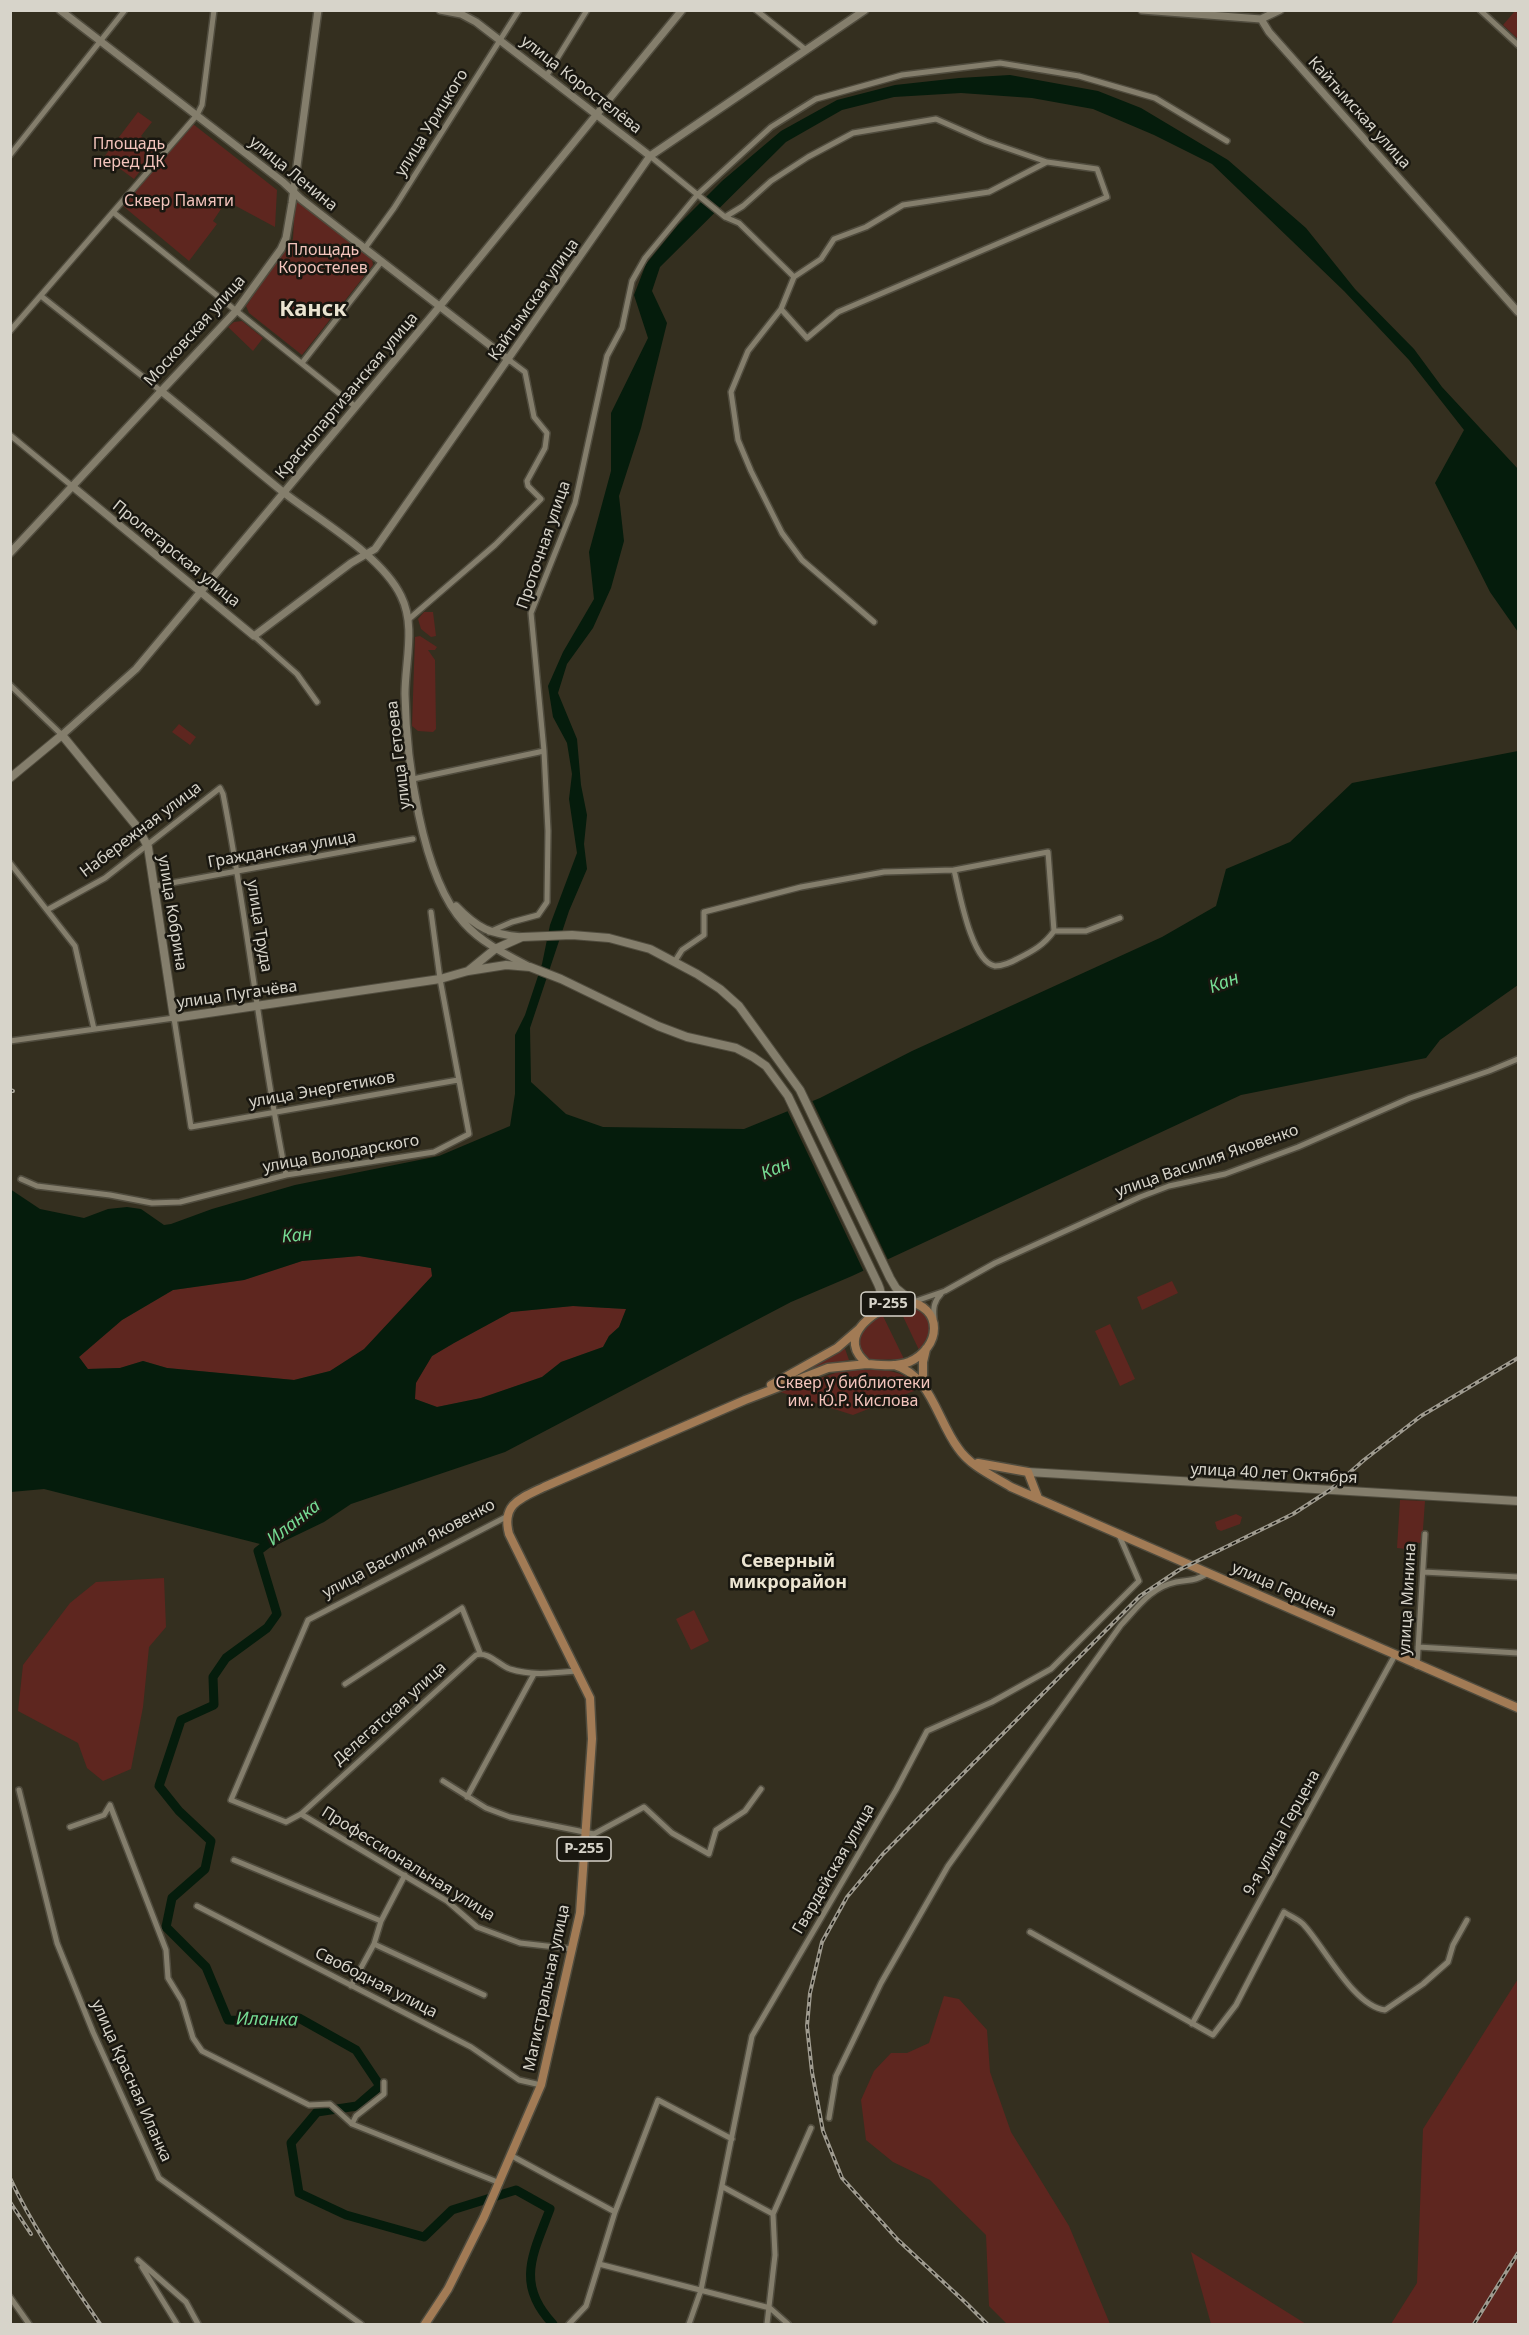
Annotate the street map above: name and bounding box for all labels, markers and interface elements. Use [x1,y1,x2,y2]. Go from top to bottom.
street label: улица Коростелёва [517,32,645,138]
street label: Кайтымская улица [1304,53,1414,173]
street label: улица Урицкого [391,66,473,180]
street label: улица Ленина [245,133,341,215]
park label: Площадь перед ДК [93,134,165,172]
park label: Сквер Памяти [124,191,234,211]
street label: Кайтымская улица [485,235,583,365]
park label: Площадь Коростелев [278,240,368,278]
street label: Московская улица [140,272,250,390]
district label: Канск [279,297,347,323]
street label: Краснопартизанская улица [272,309,422,483]
street label: Проточная улица [513,478,575,612]
street label: Пролетарская улица [108,497,244,611]
street label: улица Гетоева [383,700,415,810]
street label: Набережная улица [77,778,205,882]
street label: Гражданская улица [206,828,358,872]
street label: улица Кобрина [153,854,191,972]
street label: улица Труда [242,879,276,973]
water label: Кан [1206,967,1242,999]
street label: улица Пугачёва [176,977,298,1013]
street label: улица Энергетиков [248,1068,396,1112]
street label: улица Василия Яковенко [1113,1121,1301,1201]
street label: улица Володарского [261,1131,421,1177]
water label: Кан [758,1153,794,1185]
water label: Кан [281,1224,313,1248]
road number: Р-255 [861,1292,915,1316]
park label: Сквер у библиотеки им. Ю.Р. Кислова [775,1373,931,1411]
street label: улица 40 лет Октября [1190,1460,1358,1488]
water label: Иланка [263,1495,325,1551]
street label: улица Василия Яковенко [319,1495,499,1603]
street label: улица Минина [1395,1542,1421,1656]
district label: Северный микрорайон [729,1551,847,1594]
street label: улица Герцена [1229,1558,1339,1622]
street label: Делегатская улица [330,1658,450,1770]
street label: 9-я улица Герцена [1240,1767,1324,1899]
street label: Гвардейская улица [789,1800,879,1938]
street label: Профессиональная улица [318,1803,498,1925]
road number: Р-255 [557,1837,611,1861]
street label: Магистральная улица [520,1903,574,2073]
street label: Свободная улица [312,1944,440,2022]
street label: улица Красная Иланка [87,1997,175,2165]
water label: Иланка [236,2009,298,2031]

